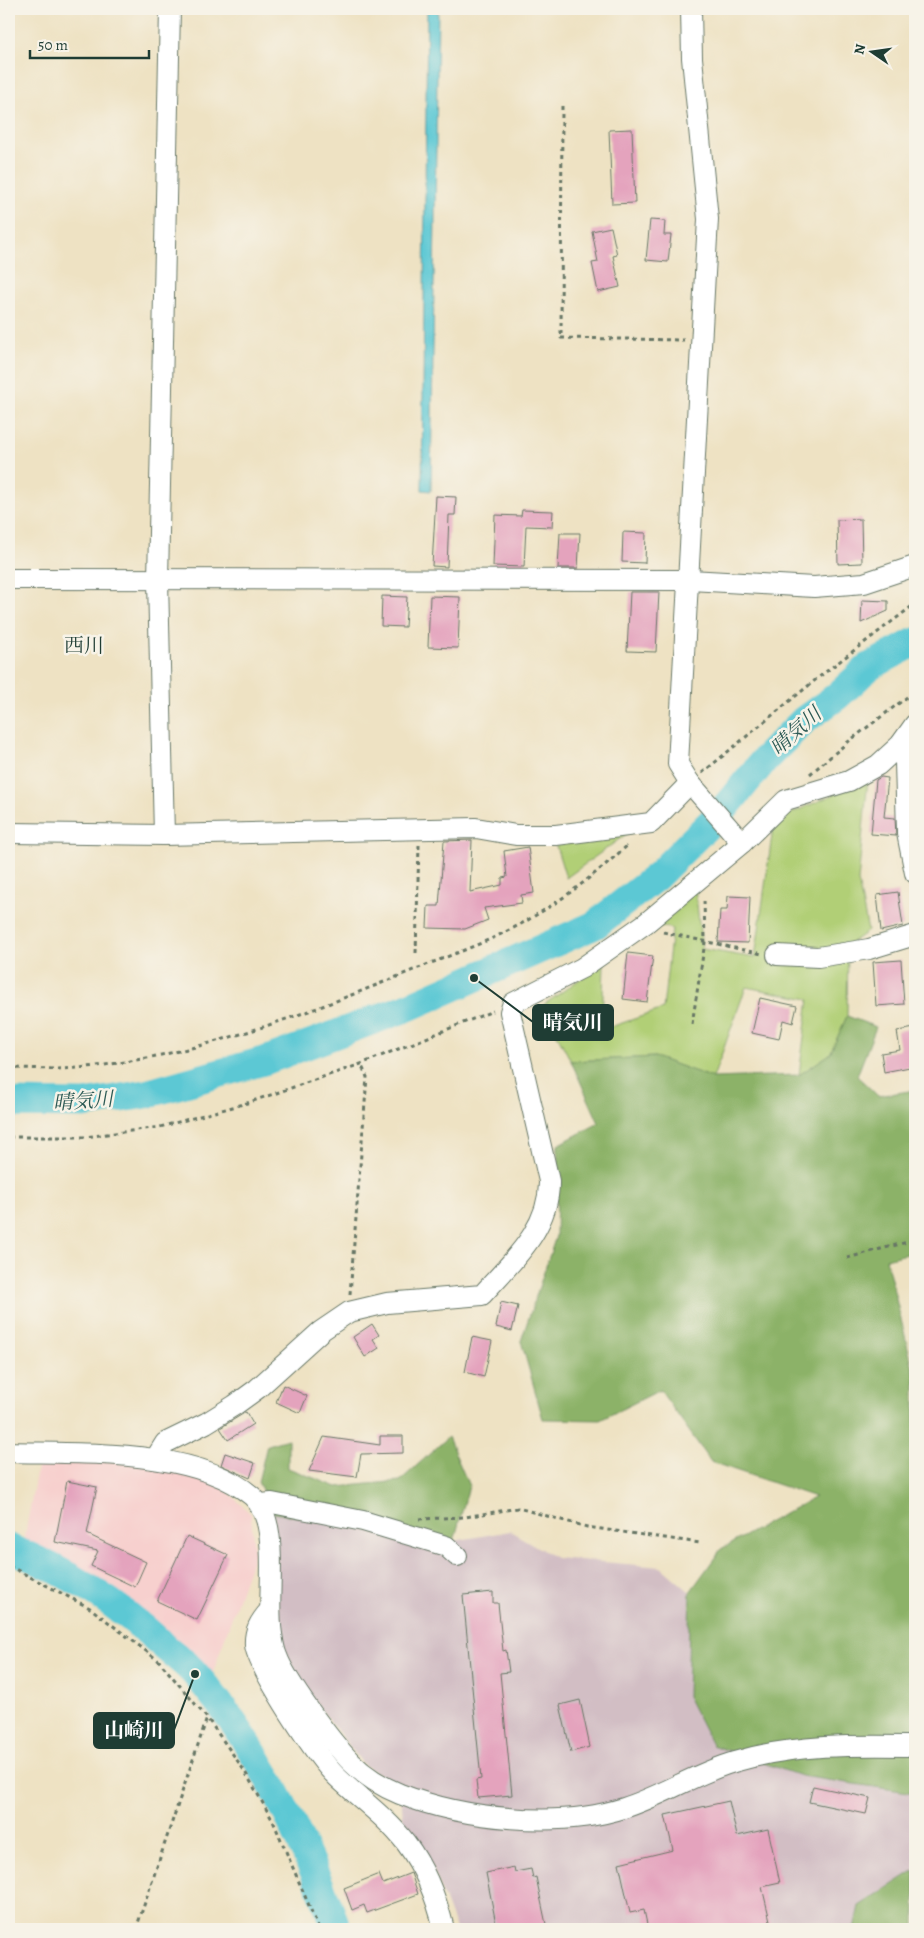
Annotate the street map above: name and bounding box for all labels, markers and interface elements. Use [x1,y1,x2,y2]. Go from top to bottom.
scale bar [30,28,149,60]
north arrow [846,28,896,78]
text: 50 m [38,35,68,55]
text: N [849,42,870,56]
district label: 西川 [64,632,104,659]
water label: 晴気川 [765,700,829,761]
callout: 晴気川 [533,1005,613,1040]
text: 晴気川 [543,1009,603,1036]
water label: 晴気川 [52,1085,116,1117]
callout: 山崎川 [94,1713,174,1748]
text: 山崎川 [104,1717,164,1744]

